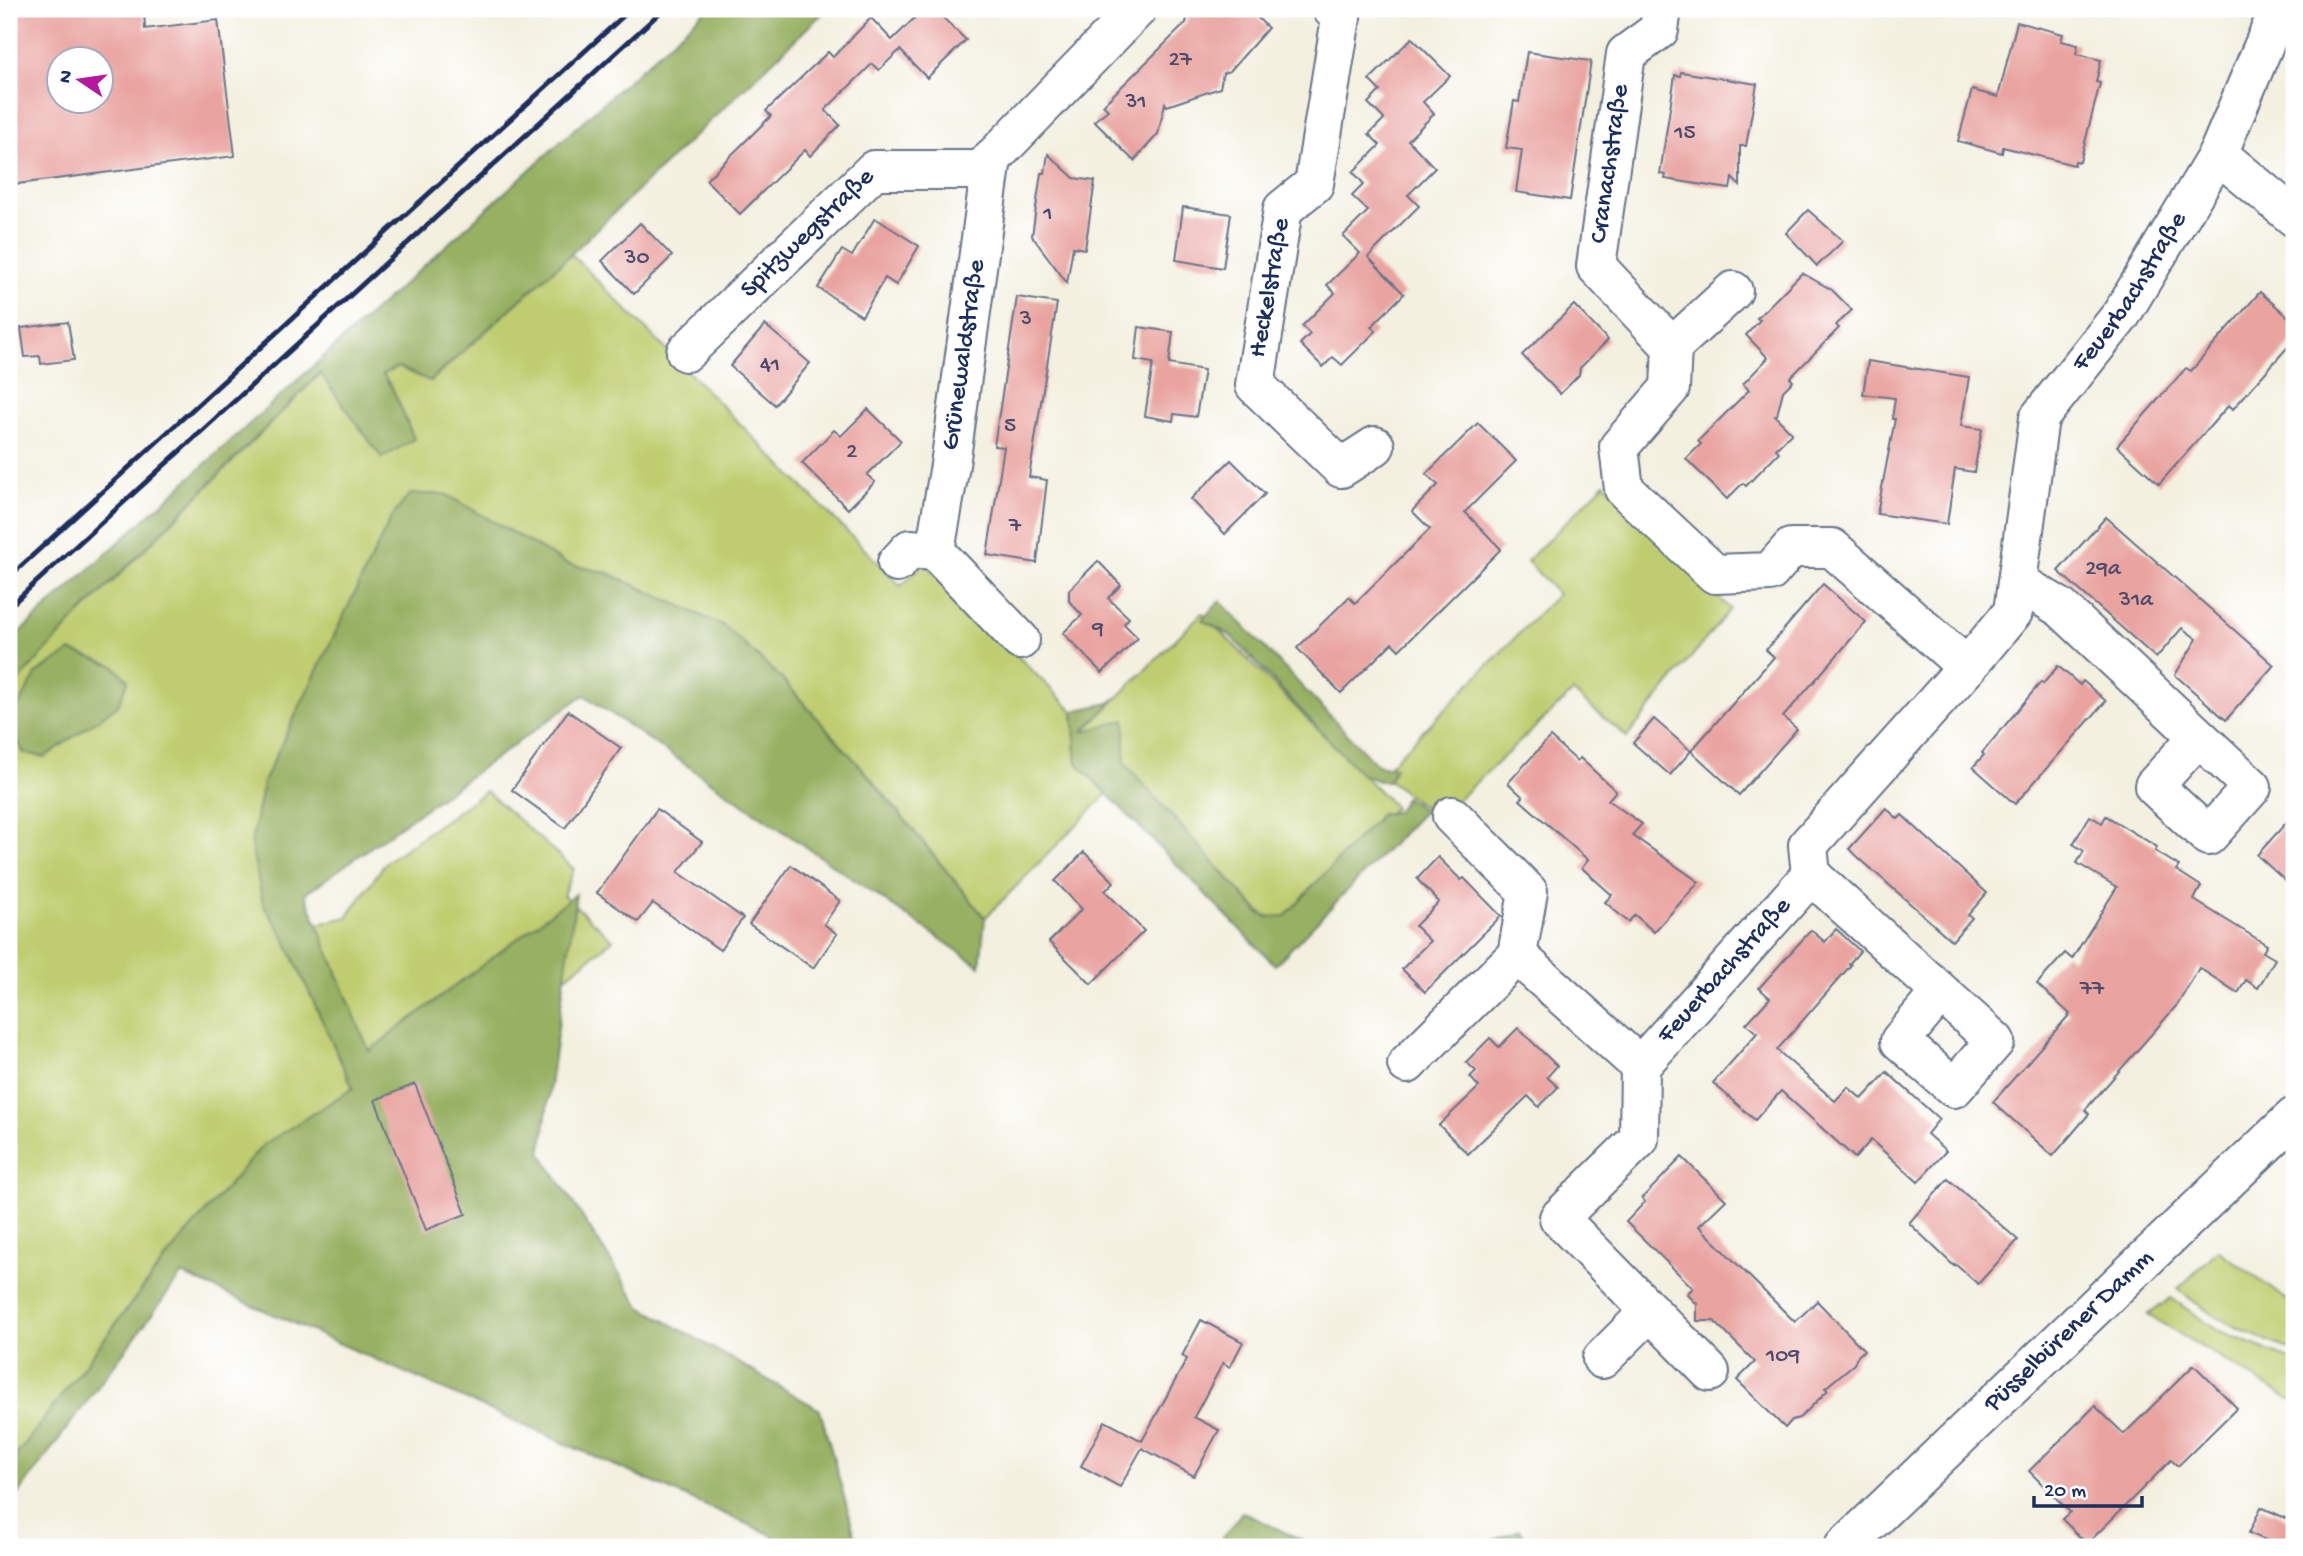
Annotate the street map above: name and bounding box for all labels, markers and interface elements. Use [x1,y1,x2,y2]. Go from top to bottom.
north arrow [46,46,116,116]
house number: 27 [1168,47,1193,74]
text: N [54,68,79,86]
street label: Cranachstraße [1584,82,1638,246]
house number: 31 [1124,89,1147,116]
house number: 15 [1673,120,1696,147]
street label: Spitzwegstraße [735,162,882,305]
house number: 1 [1042,201,1053,228]
street label: Feuerbachstraße [2065,206,2195,379]
street label: Heckelstraße [1244,215,1299,360]
house number: 30 [624,245,650,272]
street label: Grünewaldstraße [936,257,994,452]
house number: 3 [1019,306,1032,333]
house number: 41 [760,352,780,379]
house number: 5 [1004,413,1016,440]
house number: 2 [846,439,858,466]
house number: 7 [1008,513,1022,540]
house number: 29a [2085,556,2122,583]
house number: 31a [2118,587,2154,614]
house number: 9 [1091,616,1104,643]
street label: Feuerbachstraße [1651,891,1799,1051]
house number: 77 [2079,976,2105,1003]
street label: Püsselbürener Damm [1978,1243,2161,1420]
house number: 109 [1765,1343,1800,1370]
scale bar [2034,1465,2142,1509]
text: 20 m [2044,1480,2086,1505]

